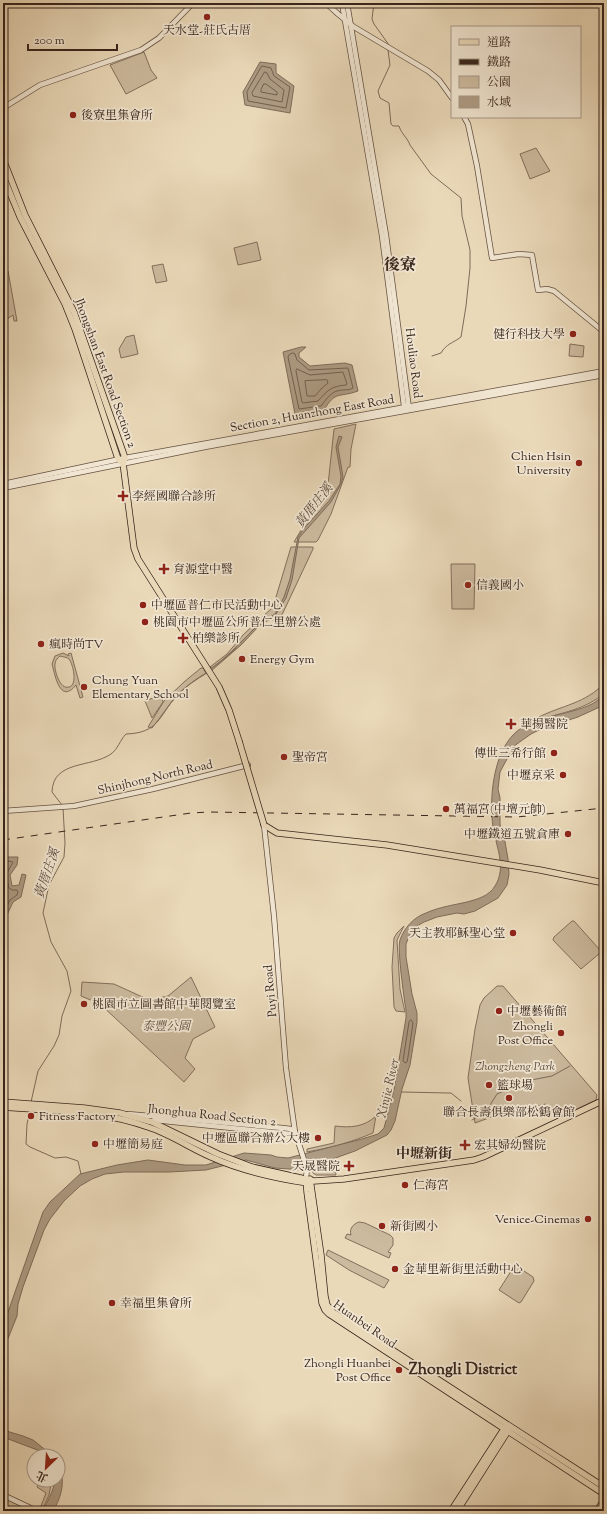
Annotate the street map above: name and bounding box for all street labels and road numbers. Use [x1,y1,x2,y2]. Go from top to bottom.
street label: Jhongshan East Road Section 2 [69,295,141,451]
street label: Houliao Road [400,327,426,400]
street label: Section 2, Huanzhong East Road [229,391,396,437]
street label: Shinjhong North Road [96,756,215,800]
street label: Puyi Road [260,964,282,1018]
street label: Jhonghua Road Section 2 [146,1100,277,1132]
street label: Huanbei Road [329,1296,400,1354]

